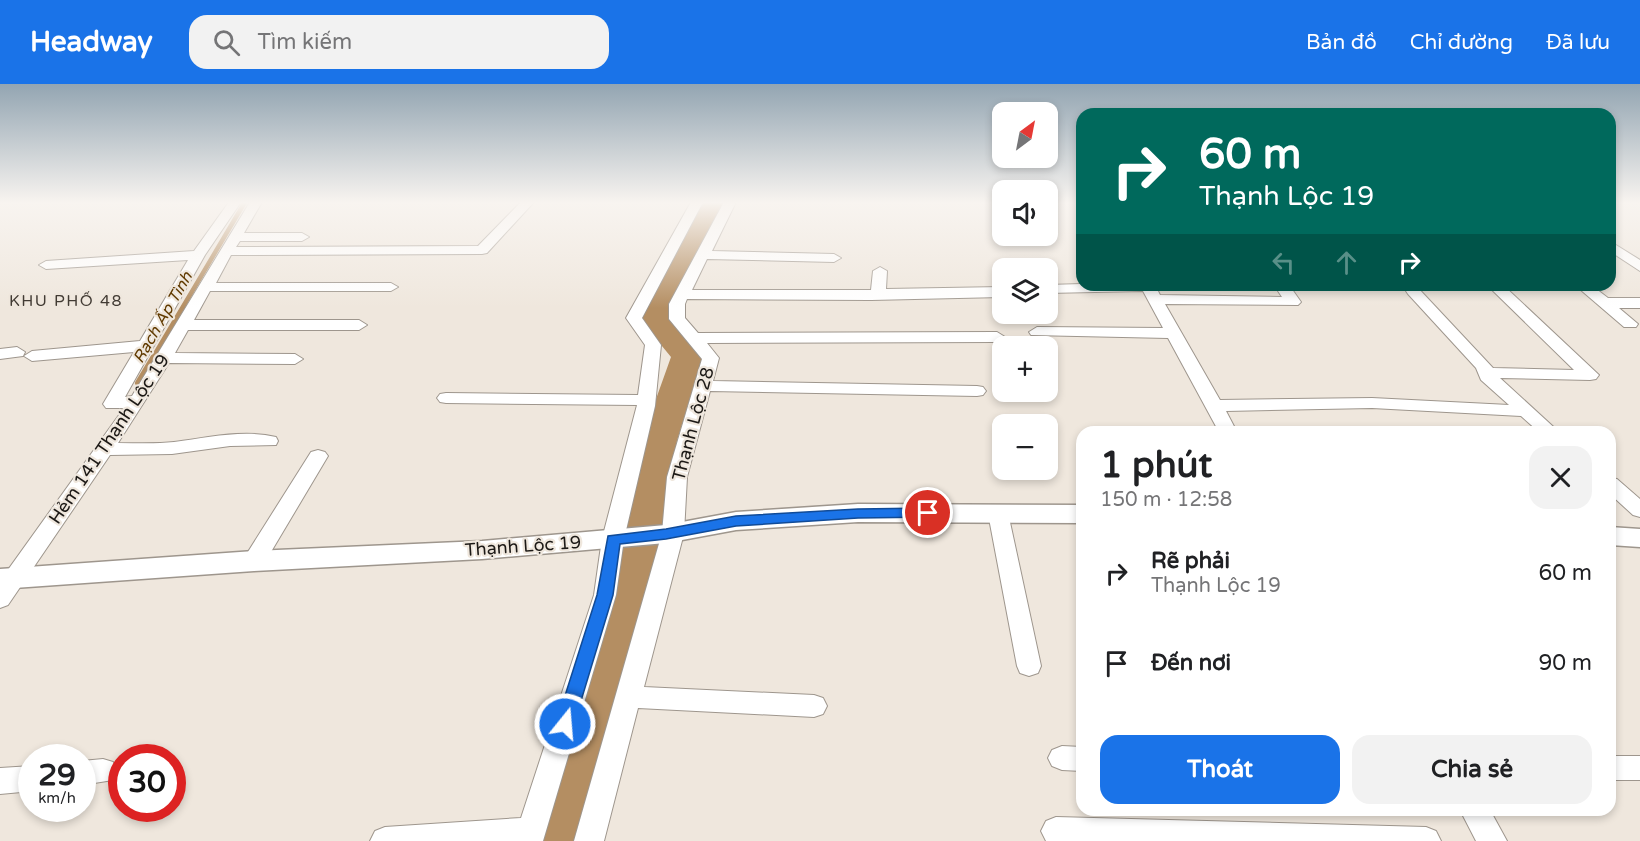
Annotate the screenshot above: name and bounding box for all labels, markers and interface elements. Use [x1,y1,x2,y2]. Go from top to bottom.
search box [189,15,609,69]
text: Headway [30,25,153,59]
icon: search [210,26,243,59]
text: Tìm kiếm [258,29,352,55]
text: Bản đồ [1306,30,1377,55]
text: Chỉ đường [1410,30,1513,55]
text: Đã lưu [1546,30,1610,55]
north arrow [992,102,1058,168]
map controls [992,102,1058,480]
text: 60 m [1199,129,1301,180]
icon: right [1100,132,1178,210]
button: sound [992,180,1058,246]
text: Thạnh Lộc 19 [1199,180,1374,213]
icon: left [1267,246,1300,279]
icon: ahead [1330,246,1363,279]
icon: right [1393,246,1426,279]
button: layers [992,258,1058,324]
water label: Rạch Ấp Tình [128,267,198,367]
district label: KHU PHỐ 48 [9,291,123,311]
button: + [992,336,1058,402]
street label: Hẻm 141 Thạnh Lộc 19 [44,350,174,528]
street label: Thạnh Lộc 28 [667,365,719,483]
button: − [992,414,1058,480]
text: 1 phút [1100,444,1212,487]
button: close [1529,446,1592,509]
pin [902,487,953,538]
text: 150 m · 12:58 [1100,488,1232,512]
icon: arrive [911,496,944,529]
street label: Thạnh Lộc 19 [464,531,582,561]
text: Rẽ phải [1151,548,1230,574]
icon: right [1100,557,1133,590]
text: 60 m [1538,560,1592,586]
text: Thạnh Lộc 19 [1151,574,1281,598]
icon: arrive [1100,647,1133,680]
text: Đến nơi [1151,650,1231,676]
text: 90 m [1538,650,1592,676]
position arrow [533,692,597,756]
button: Thoát [1100,735,1340,804]
button: Chia sẻ [1352,735,1592,804]
speed limit sign: 30 [108,744,186,822]
text: 29 [38,757,76,794]
text: km/h [38,789,76,807]

